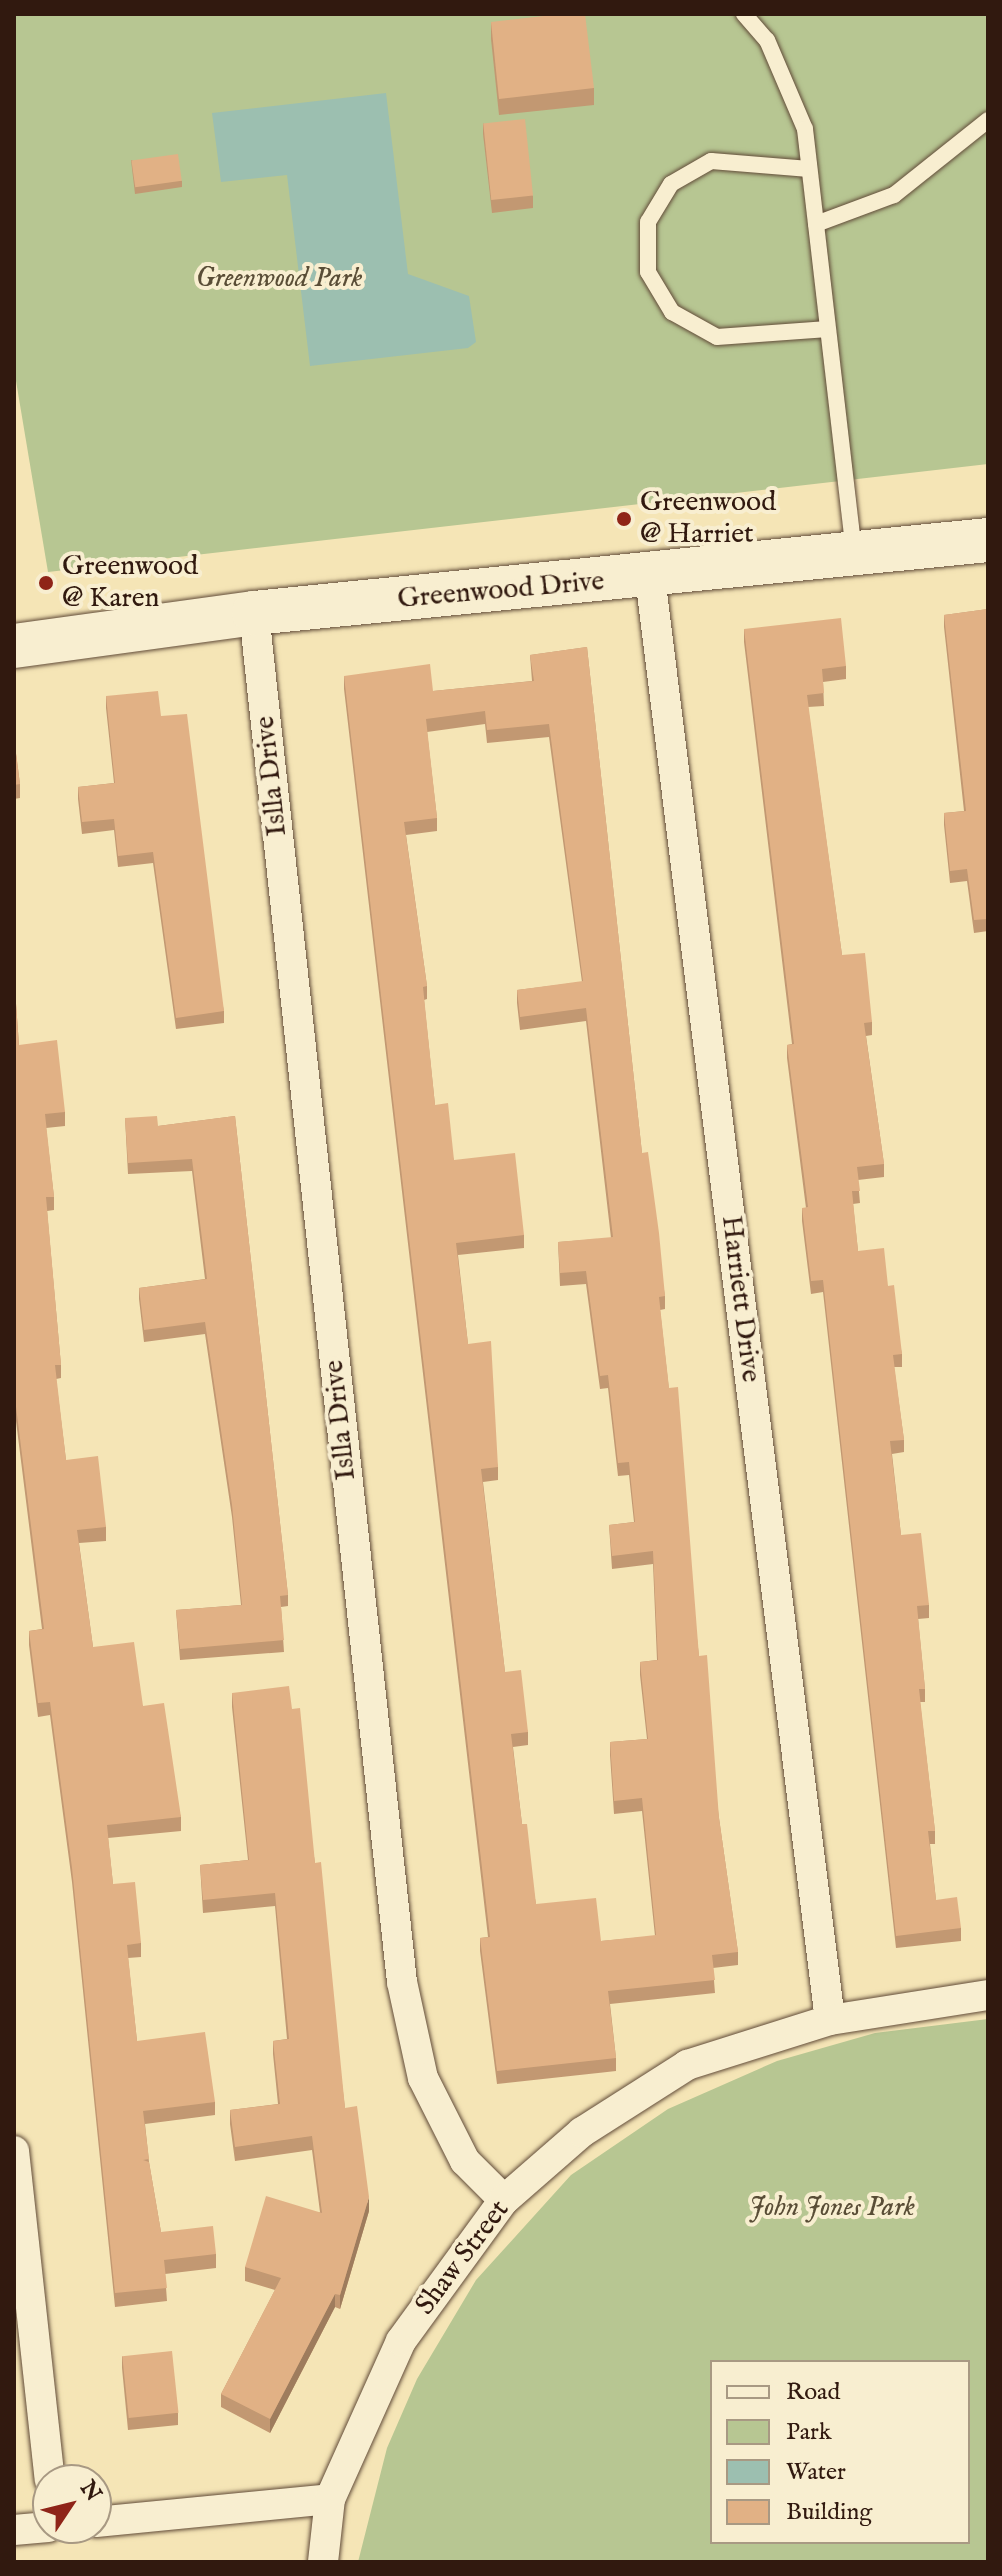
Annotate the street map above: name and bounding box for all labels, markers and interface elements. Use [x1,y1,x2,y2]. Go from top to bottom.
park label: Greenwood Park [196,262,362,296]
place label: Greenwood @ Harriet [640,486,776,552]
marker: Greenwood @ Harriet [615,510,633,528]
place label: Greenwood @ Karen [62,550,198,616]
street label: Greenwood Drive [396,565,606,617]
marker: Greenwood @ Karen [37,574,55,592]
street label: Islla Drive [249,714,295,838]
street label: Harriett Drive [713,1214,767,1384]
street label: Islla Drive [318,1358,364,1482]
park label: John Jones Park [749,2191,915,2225]
street label: Shaw Street [409,2194,517,2322]
legend [710,2360,970,2544]
text: Road [786,2377,840,2408]
text: Park [786,2417,832,2448]
text: Water [786,2457,846,2488]
north arrow [32,2464,112,2544]
text: N [73,2476,107,2507]
text: Building [786,2497,872,2528]

